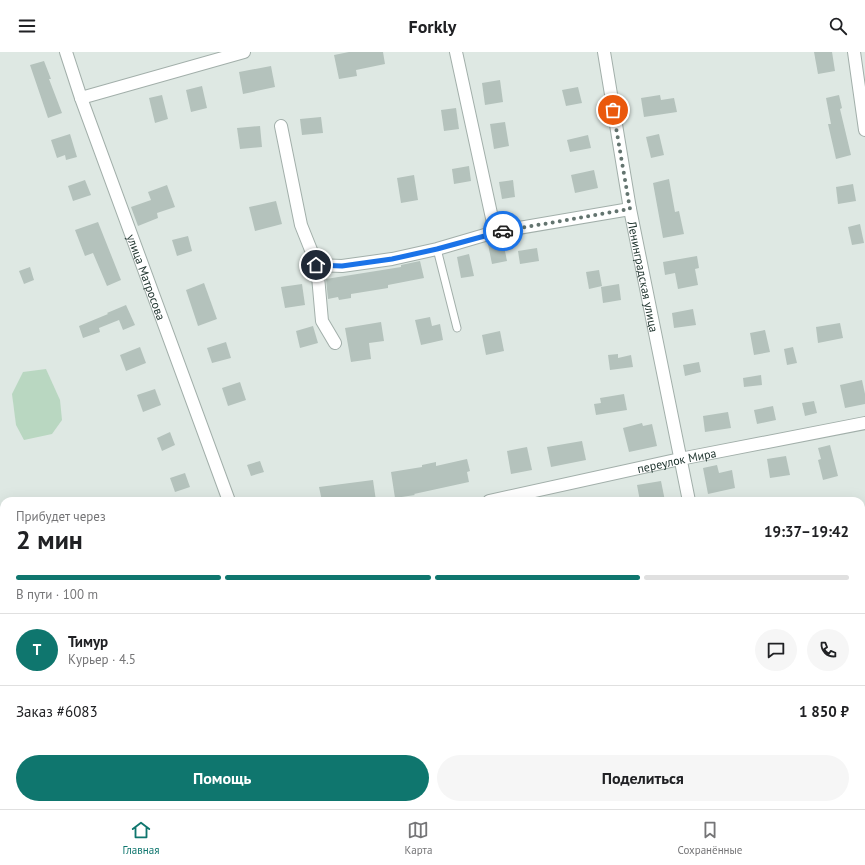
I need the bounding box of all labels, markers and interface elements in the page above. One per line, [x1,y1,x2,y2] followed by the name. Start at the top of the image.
[16,15,38,37] icon: menu
[409,15,456,38] text: Forkly
[827,15,849,37] icon: search
[596,93,630,127] pin
[602,99,624,121] icon: bag
[483,211,523,251] courier
[625,219,662,333] street label: Ленинградская улица
[492,220,514,242] icon: car
[124,232,169,322] street label: улица Матросова
[299,248,333,282] pin
[305,254,327,276] icon: home
[636,445,717,476] street label: переулок Мира
[16,508,106,525] text: Прибудет через
[764,522,849,541] text: 19:37–19:42
[16,523,83,556] text: 2 мин
[16,586,98,603] text: В пути · 100 m
[755,629,797,671] button: chat
[807,629,849,671] button: phone
[68,632,108,651] text: Тимур
[33,640,41,659] text: Т
[68,651,136,668] text: Курьер · 4.5
[16,702,98,721] text: Заказ #6083
[799,702,849,721] text: 1 850 ₽
[16,755,429,801] button: Помощь
[437,755,849,801] button: Поделиться
[123,819,159,857] tab: Главная
[405,819,432,857] tab: Карта
[678,819,742,857] tab: Сохранённые

